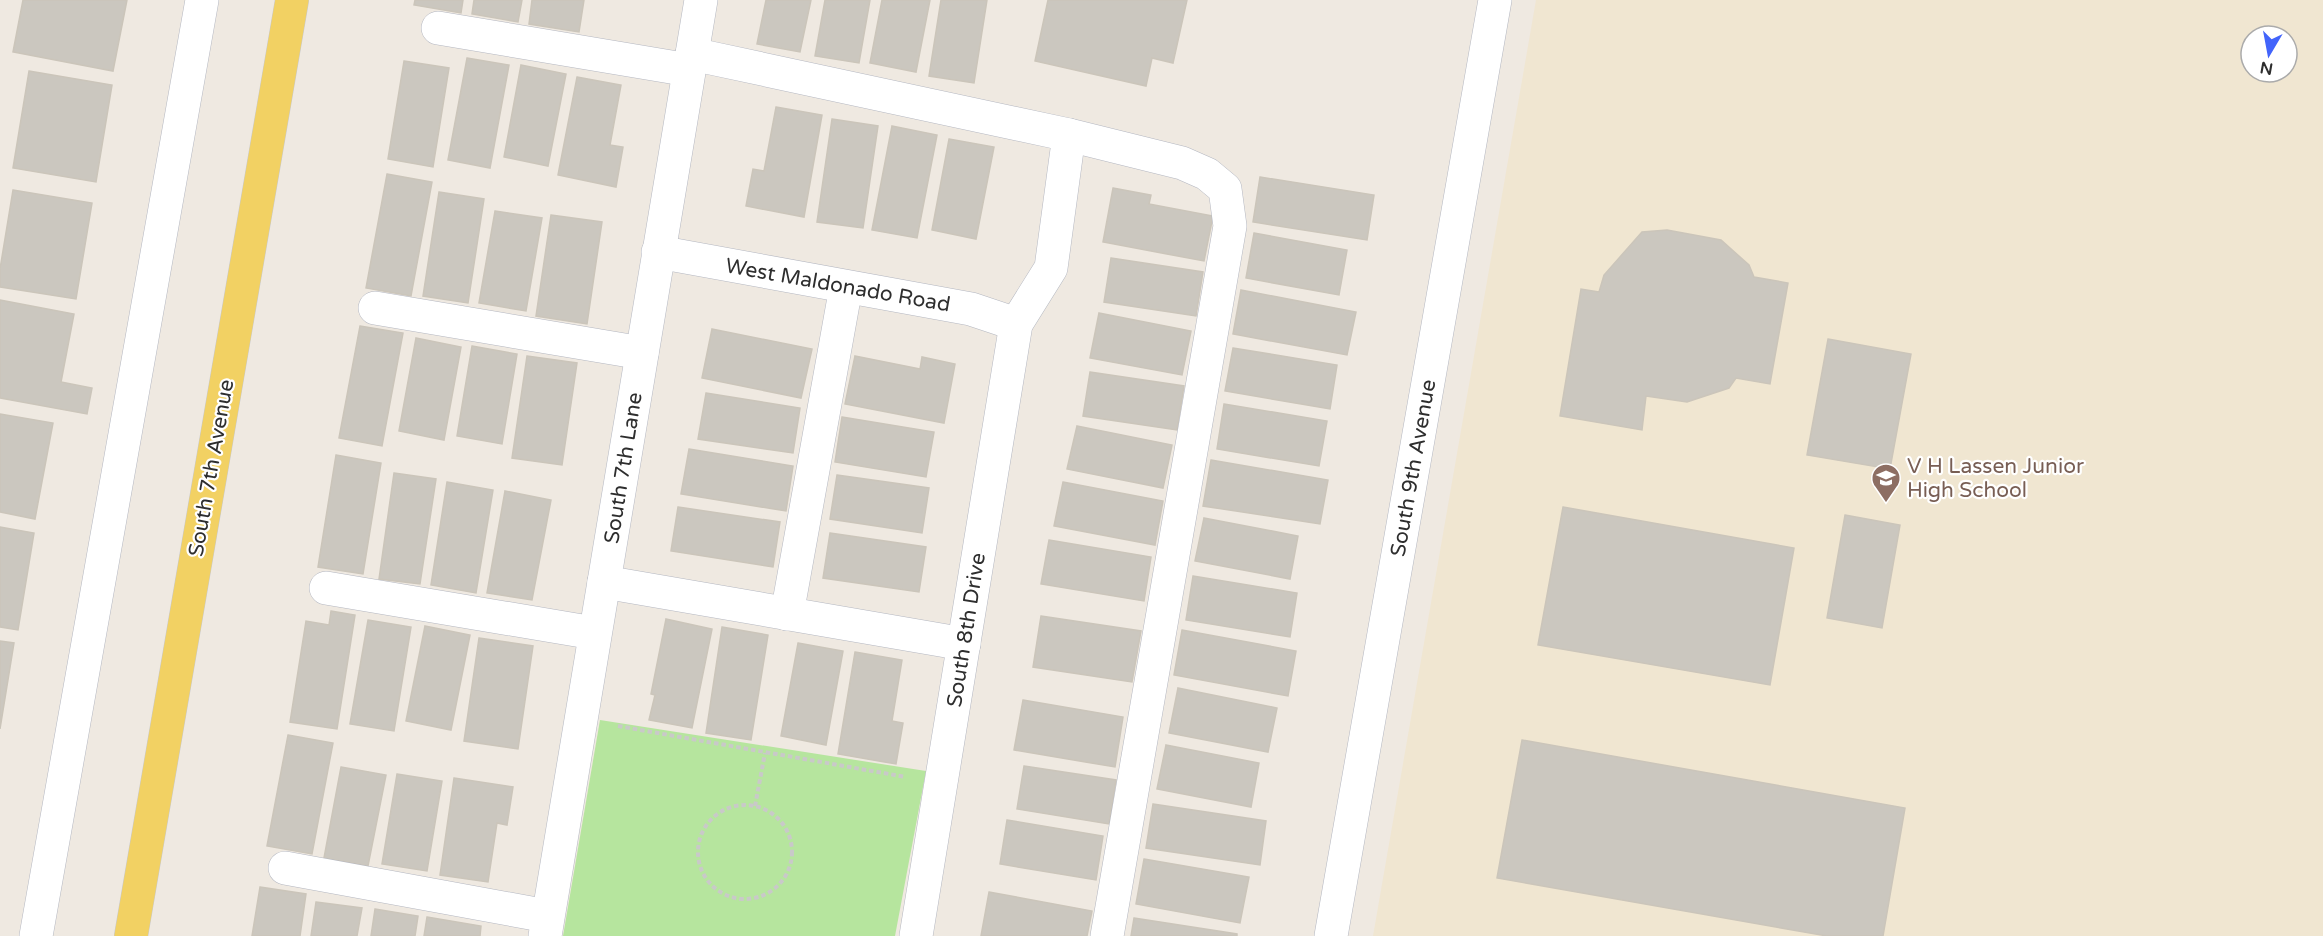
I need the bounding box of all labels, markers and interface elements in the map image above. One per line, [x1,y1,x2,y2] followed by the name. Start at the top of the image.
[2239,24,2299,84] north arrow
[2259,57,2275,79] text: N
[724,253,952,318] street label: West Maldonado Road
[184,377,239,559] street label: South 7th Avenue
[1386,377,1441,559] street label: South 9th Avenue
[599,391,648,545] street label: South 7th Lane
[1907,454,2084,503] place label: V H Lassen Junior High School
[1870,462,1902,504] school or university icon: V H Lassen Junior High School
[942,551,991,709] street label: South 8th Drive

